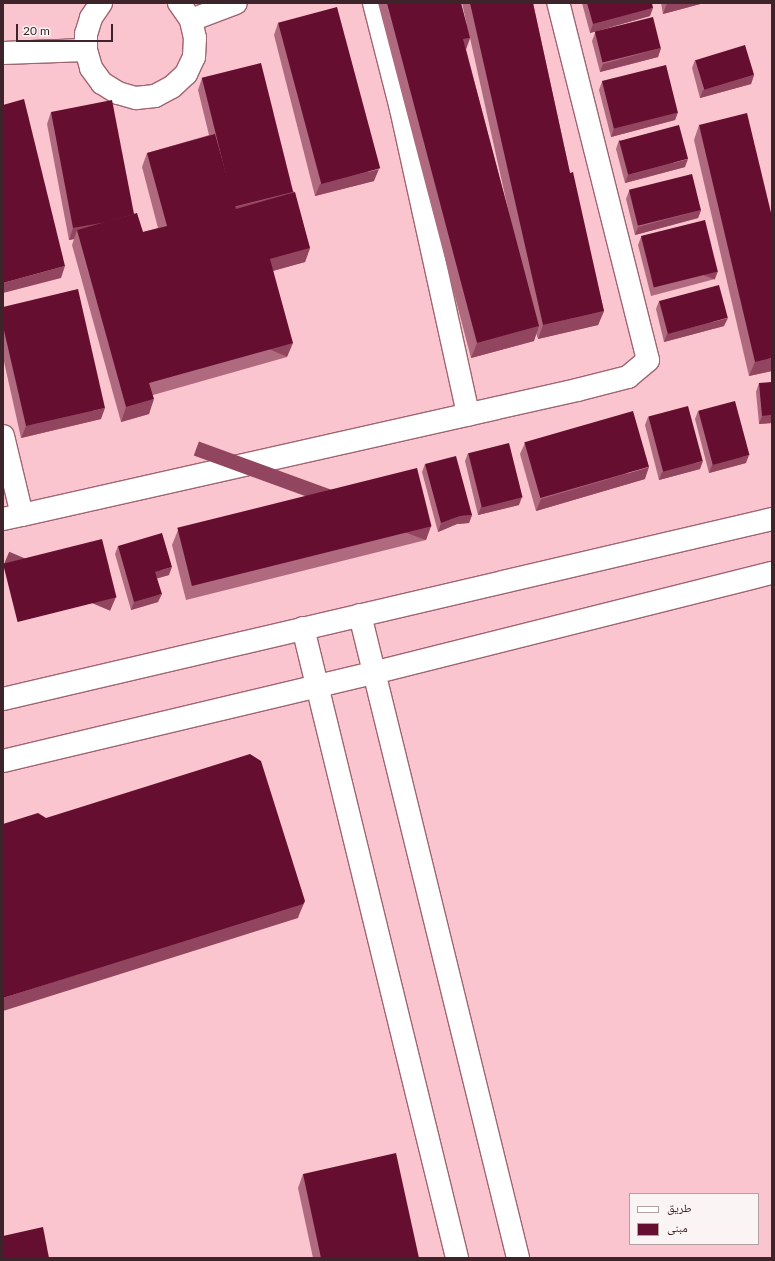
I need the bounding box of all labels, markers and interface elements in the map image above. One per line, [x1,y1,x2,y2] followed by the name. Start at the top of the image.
[18,16,115,42] scale bar
[23,23,50,38] text: 20 m
[629,1193,759,1245] legend
[667,1200,692,1215] text: طريق
[667,1220,688,1235] text: مبنى

